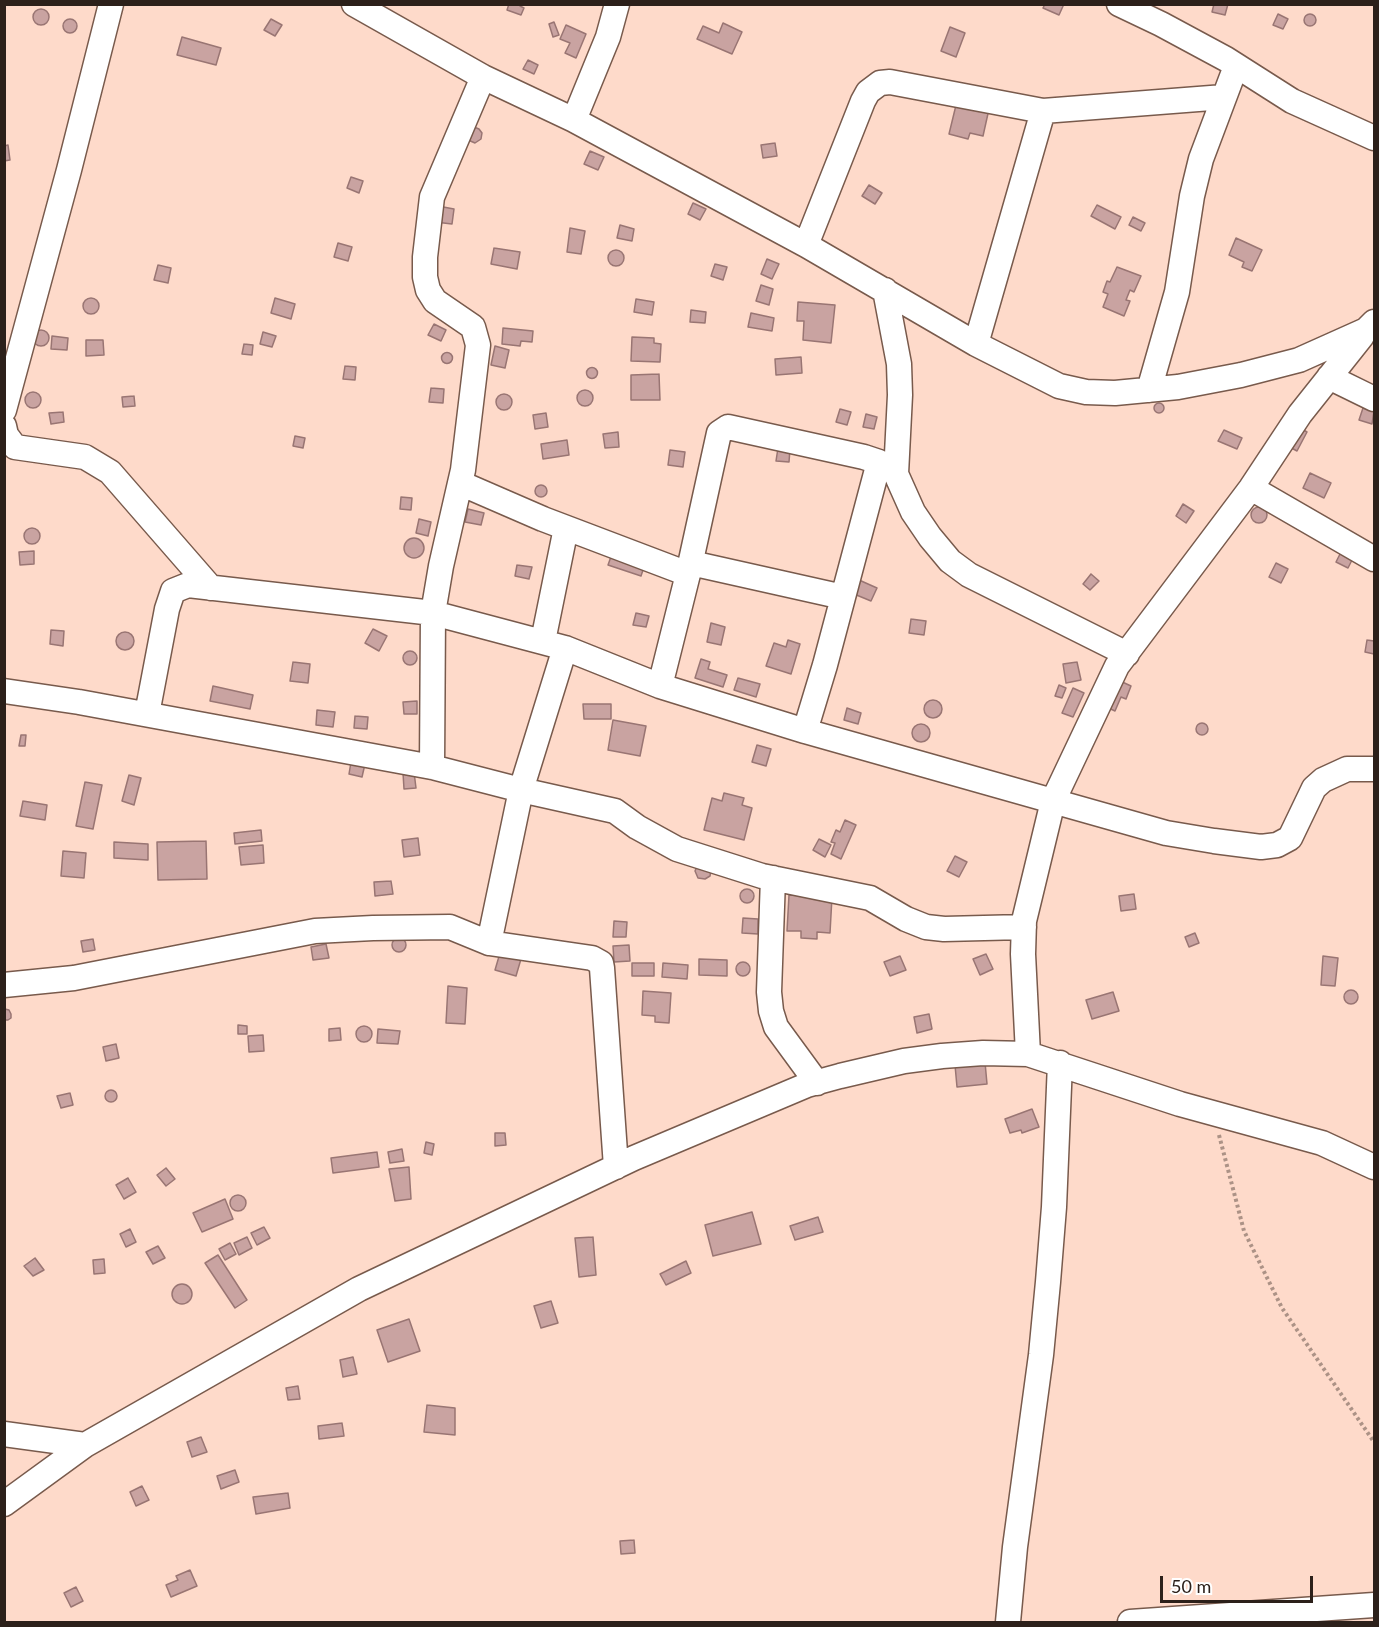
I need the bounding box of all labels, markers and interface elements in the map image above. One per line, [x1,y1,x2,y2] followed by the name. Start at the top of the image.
[1163,1564,1316,1602] scale bar
[1171,1575,1211,1597] text: 50 m

